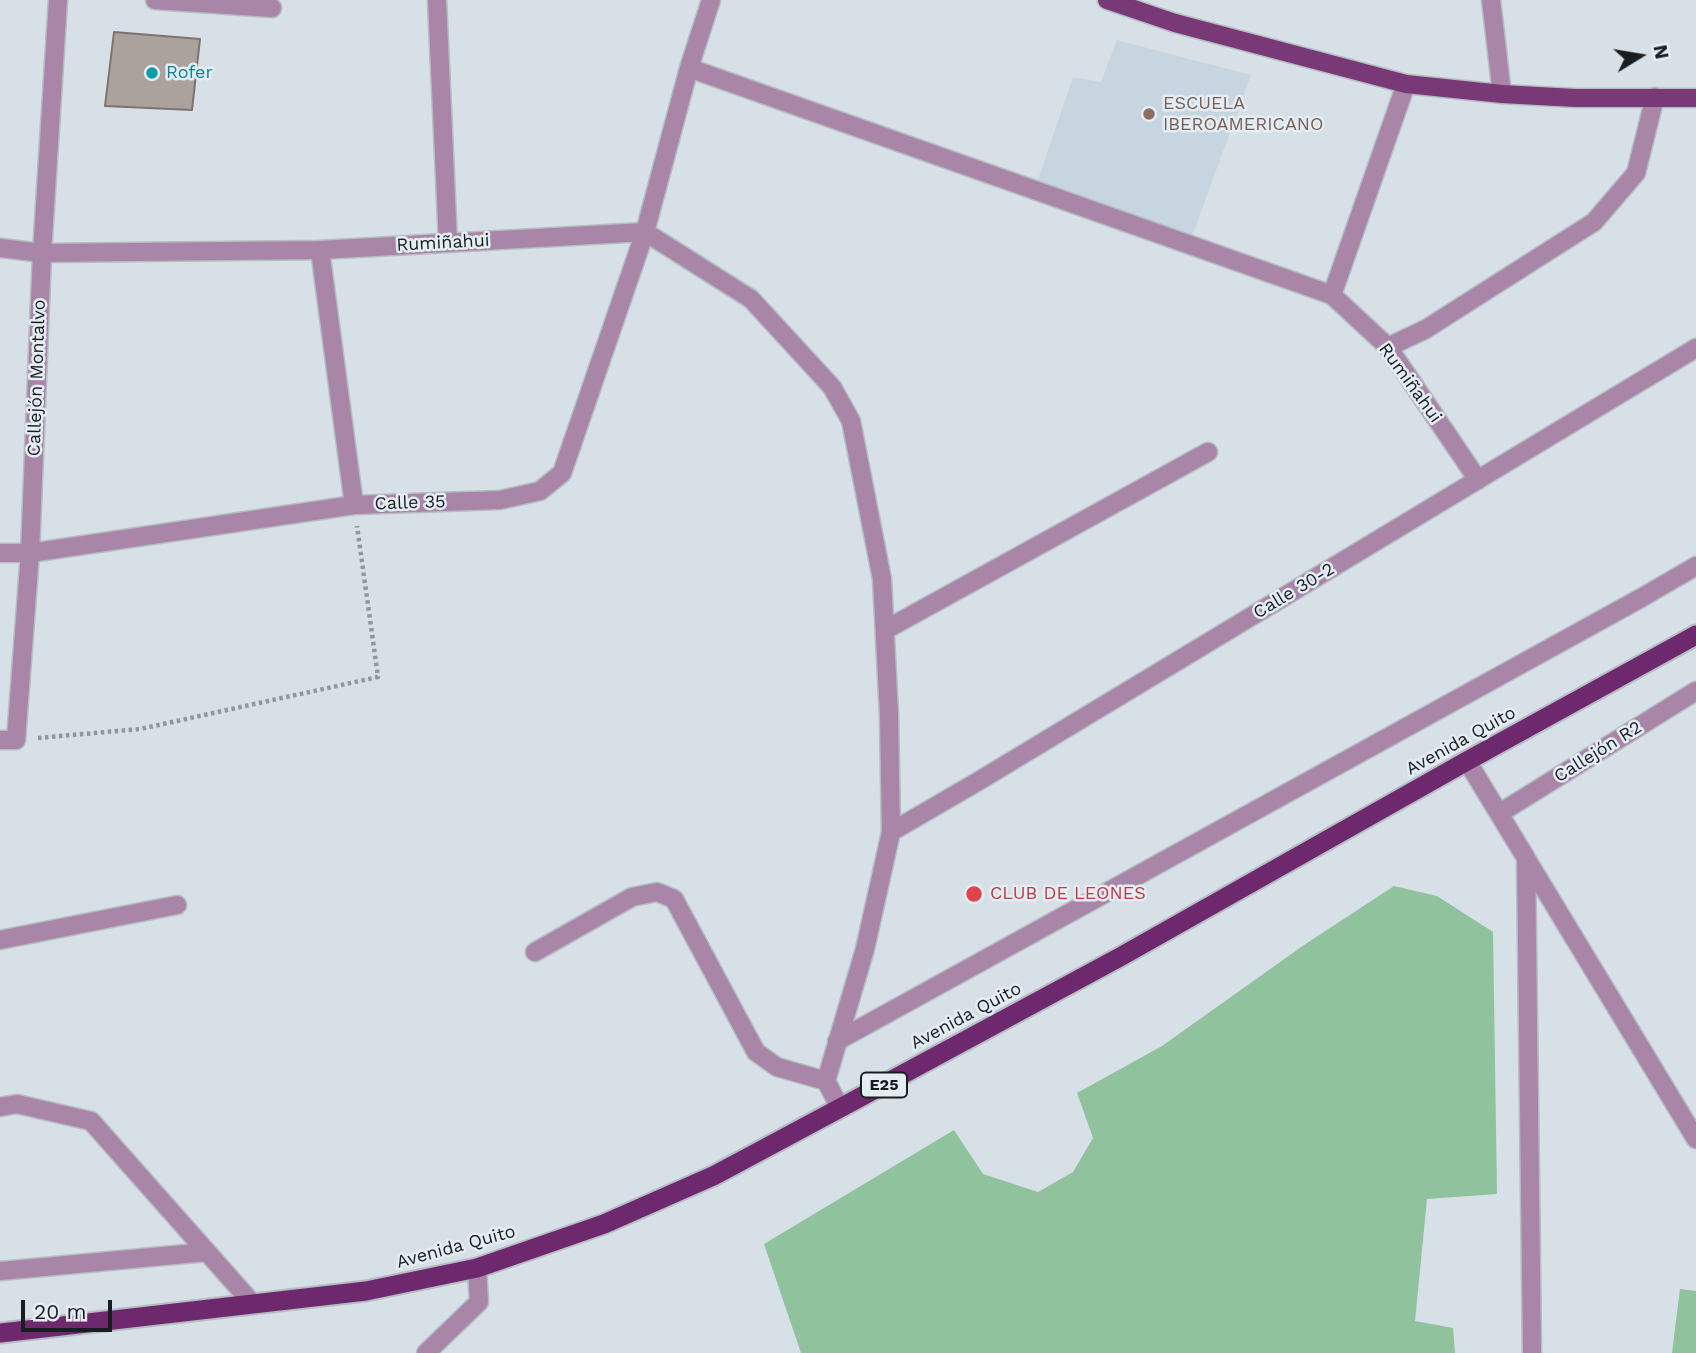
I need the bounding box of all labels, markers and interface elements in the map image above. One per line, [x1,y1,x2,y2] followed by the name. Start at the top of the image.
[1605,21,1675,91] north arrow
[1648,43,1674,61] text: N
[166,62,213,84] place label: Rofer
[144,65,160,81] marker: Rofer
[1163,93,1323,136] place label: ESCUELA IBEROAMERICANO
[1141,106,1157,122] marker: ESCUELA IBEROAMERICANO
[396,230,490,256] street label: Rumiñahui
[23,299,51,457] street label: Callejón Montalvo
[1374,339,1446,427] street label: Rumiñahui
[374,491,446,515] street label: Calle 35
[1250,558,1338,624] street label: Calle 30-2
[1402,702,1520,780] street label: Avenida Quito
[1550,717,1646,787] street label: Callejón R2
[990,883,1146,905] place label: CLUB DE LEONES
[964,884,984,904] marker: CLUB DE LEONES
[907,978,1025,1054] street label: Avenida Quito
[861,1072,907,1098] road number: E25
[394,1221,518,1273] street label: Avenida Quito
[24,1286,116,1330] scale bar
[34,1299,86,1324] text: 20 m

